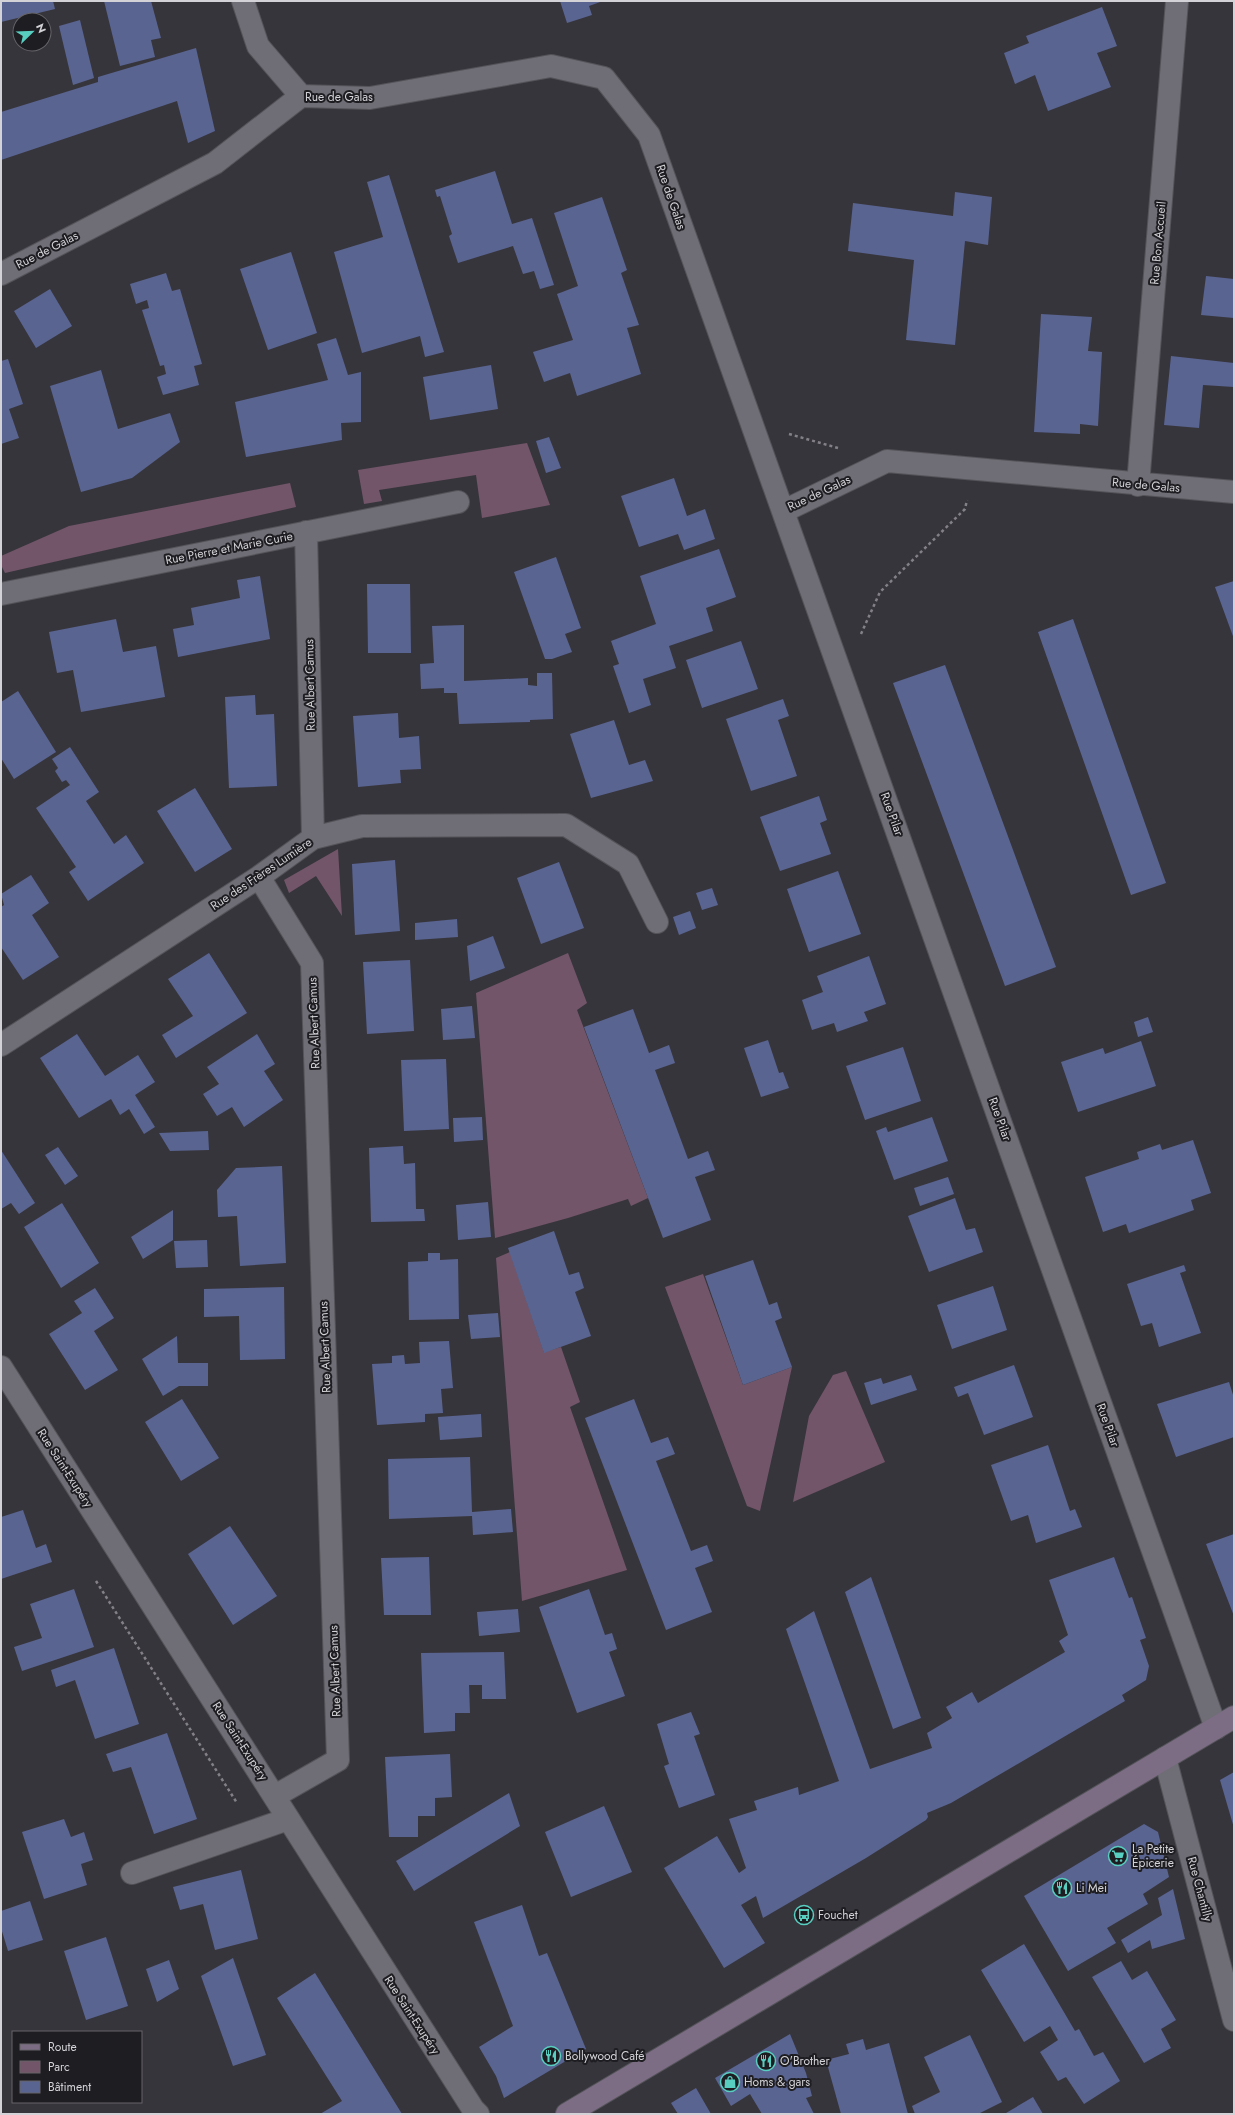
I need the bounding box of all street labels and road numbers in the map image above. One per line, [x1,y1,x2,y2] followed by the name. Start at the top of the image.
[305,88,373,106] street label: Rue de Galas
[651,162,691,232] street label: Rue de Galas
[1145,201,1171,285] street label: Rue Bon Accueil
[13,227,81,273] street label: Rue de Galas
[784,470,854,515] street label: Rue de Galas
[1111,473,1181,497] street label: Rue de Galas
[164,527,294,569] street label: Rue Pierre et Marie Curie
[300,639,320,731] street label: Rue Albert Camus
[876,790,908,839] street label: Rue Pilar
[207,833,315,915] street label: Rue des Frères Lumière
[303,977,325,1069] street label: Rue Albert Camus
[984,1095,1016,1144] street label: Rue Pilar
[314,1301,336,1393] street label: Rue Albert Camus
[1092,1401,1124,1450] street label: Rue Pilar
[33,1425,98,1511] street label: Rue Saint-Exupéry
[324,1625,346,1717] street label: Rue Albert Camus
[208,1698,273,1784] street label: Rue Saint-Exupéry
[1183,1855,1217,1924] street label: Rue Chantilly
[380,1972,445,2058] street label: Rue Saint-Exupéry

